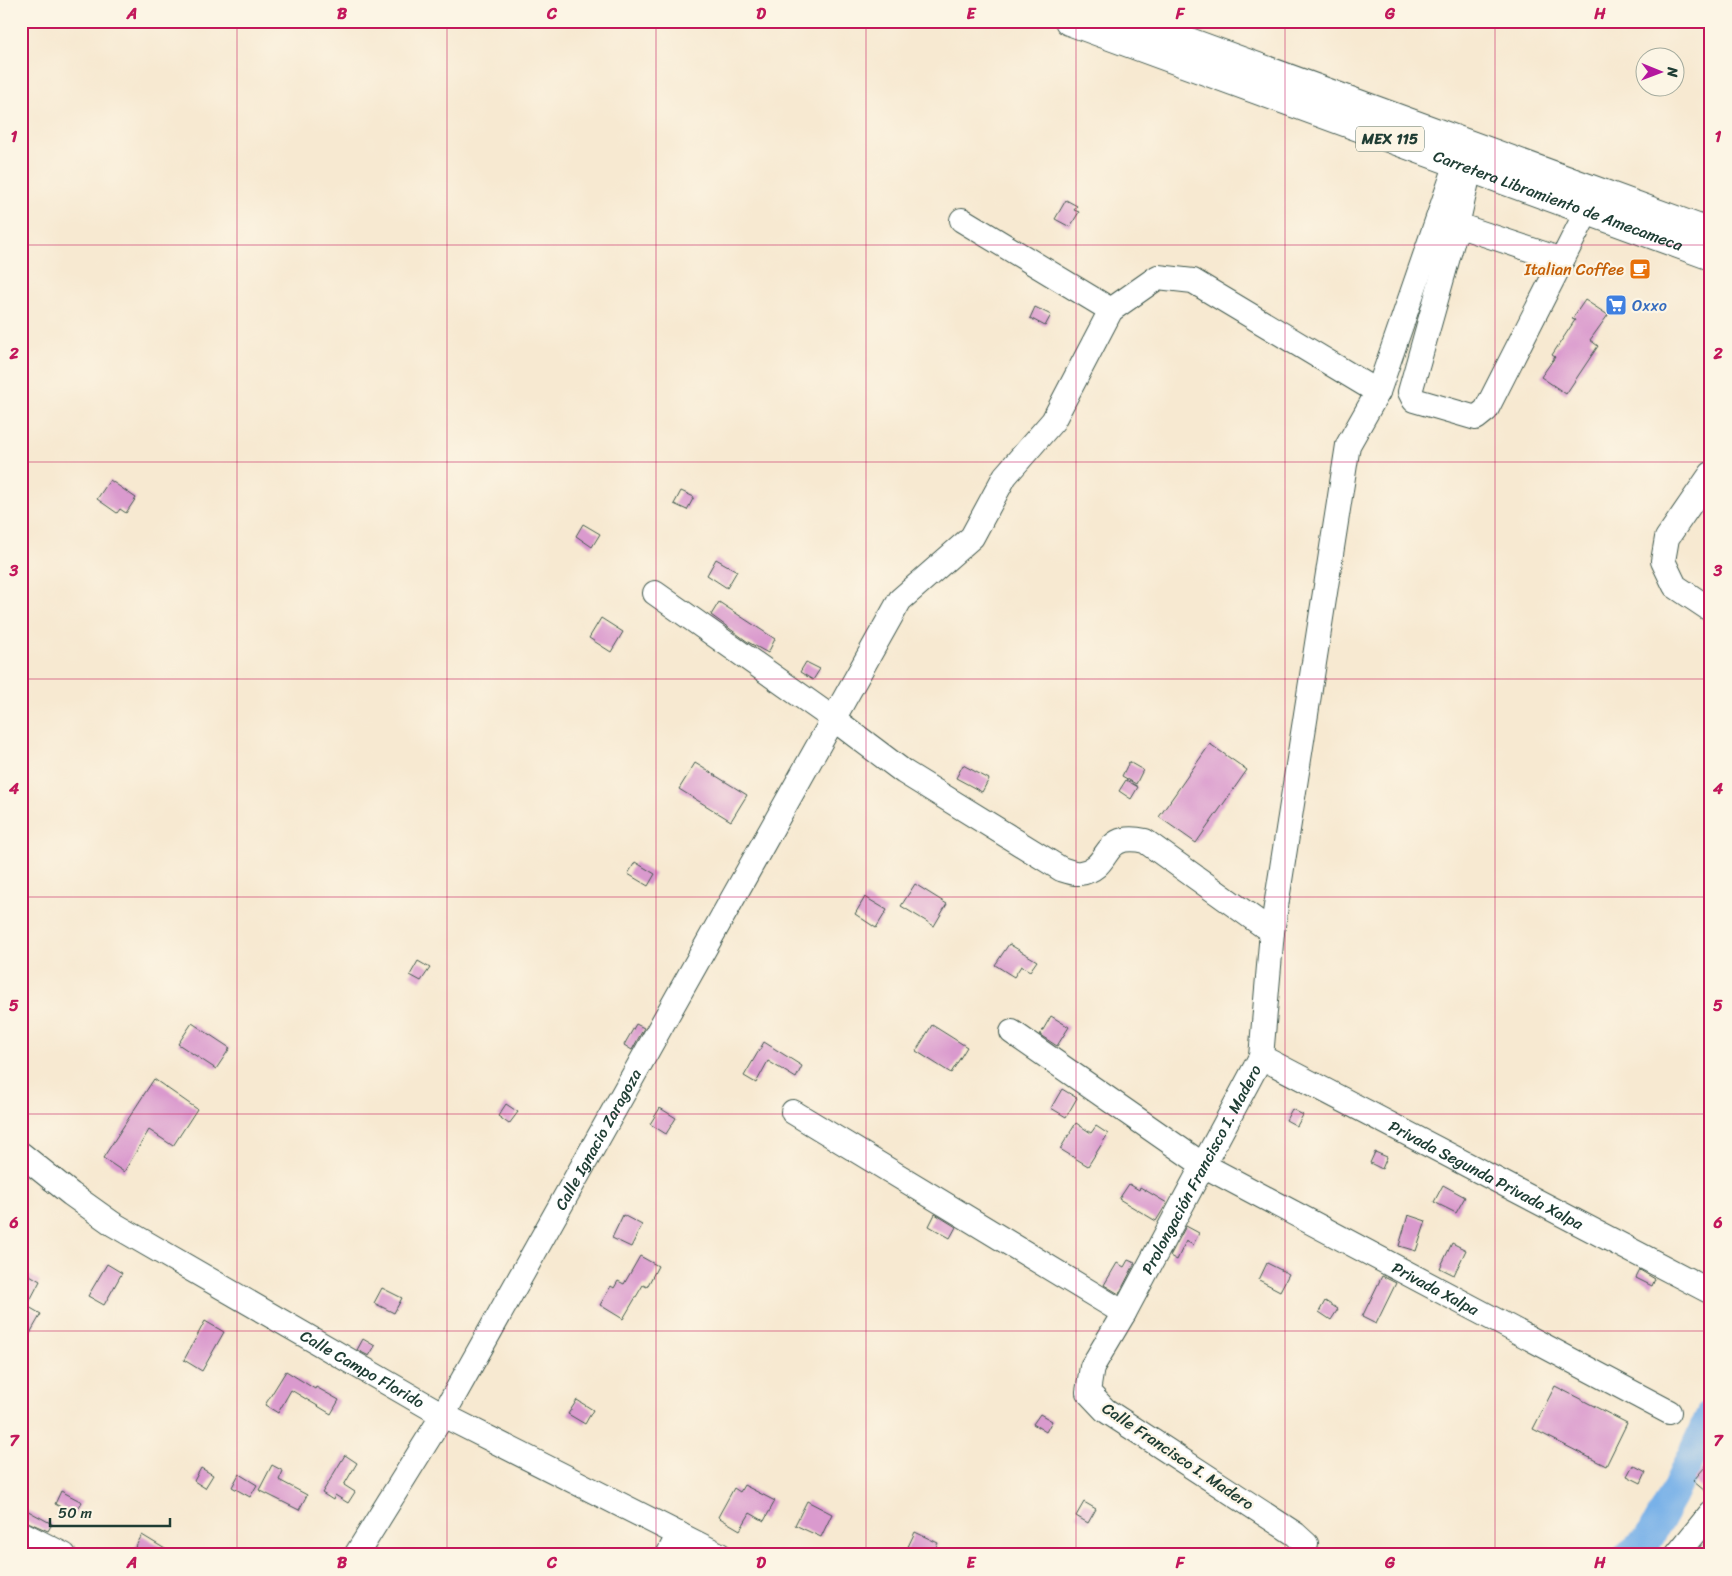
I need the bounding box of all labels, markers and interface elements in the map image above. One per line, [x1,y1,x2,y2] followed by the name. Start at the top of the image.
[126,0,137,28] text: A
[337,0,348,28] text: B
[546,0,558,28] text: C
[756,0,766,28] text: D
[967,0,977,28] text: E
[1175,0,1186,28] text: F
[1384,0,1396,28] text: G
[1593,0,1606,28] text: H
[1634,48,1684,98] north arrow
[1660,66,1685,78] text: N
[11,122,18,151] text: 1
[1715,122,1722,151] text: 1
[1356,126,1424,152] road number: MEX 115
[1429,141,1688,259] street label: Carretera Libramiento de Amecameca
[1524,255,1624,284] place label: Italian Coffee
[1628,257,1652,281] cafe icon: Italian Coffee
[1632,291,1667,320] place label: Oxxo
[1604,293,1628,317] supermarket icon: Oxxo
[8,339,19,368] text: 2
[1712,339,1723,368] text: 2
[9,556,19,585] text: 3
[1713,556,1723,585] text: 3
[8,774,19,803] text: 4
[1712,774,1723,803] text: 4
[9,991,19,1020] text: 5
[1713,991,1723,1020] text: 5
[1133,1059,1269,1280] street label: Prolongación Francisco I. Madero
[546,1063,649,1216] street label: Calle Ignacio Zaragoza
[1384,1112,1590,1238] street label: Privada Segunda Privada Xalpa
[8,1208,19,1237] text: 6
[1712,1208,1723,1237] text: 6
[1387,1253,1485,1324] street label: Privada Xalpa
[295,1321,430,1416] street label: Calle Campo Florido
[1096,1394,1260,1518] street label: Calle Francisco I. Madero
[9,1426,20,1455] text: 7
[1713,1426,1724,1455] text: 7
[50,1496,170,1528] scale bar
[58,1500,93,1526] text: 50 m
[126,1548,137,1576] text: A
[337,1548,348,1576] text: B
[546,1548,558,1576] text: C
[756,1548,766,1576] text: D
[967,1548,977,1576] text: E
[1175,1548,1186,1576] text: F
[1384,1548,1396,1576] text: G
[1593,1548,1606,1576] text: H

